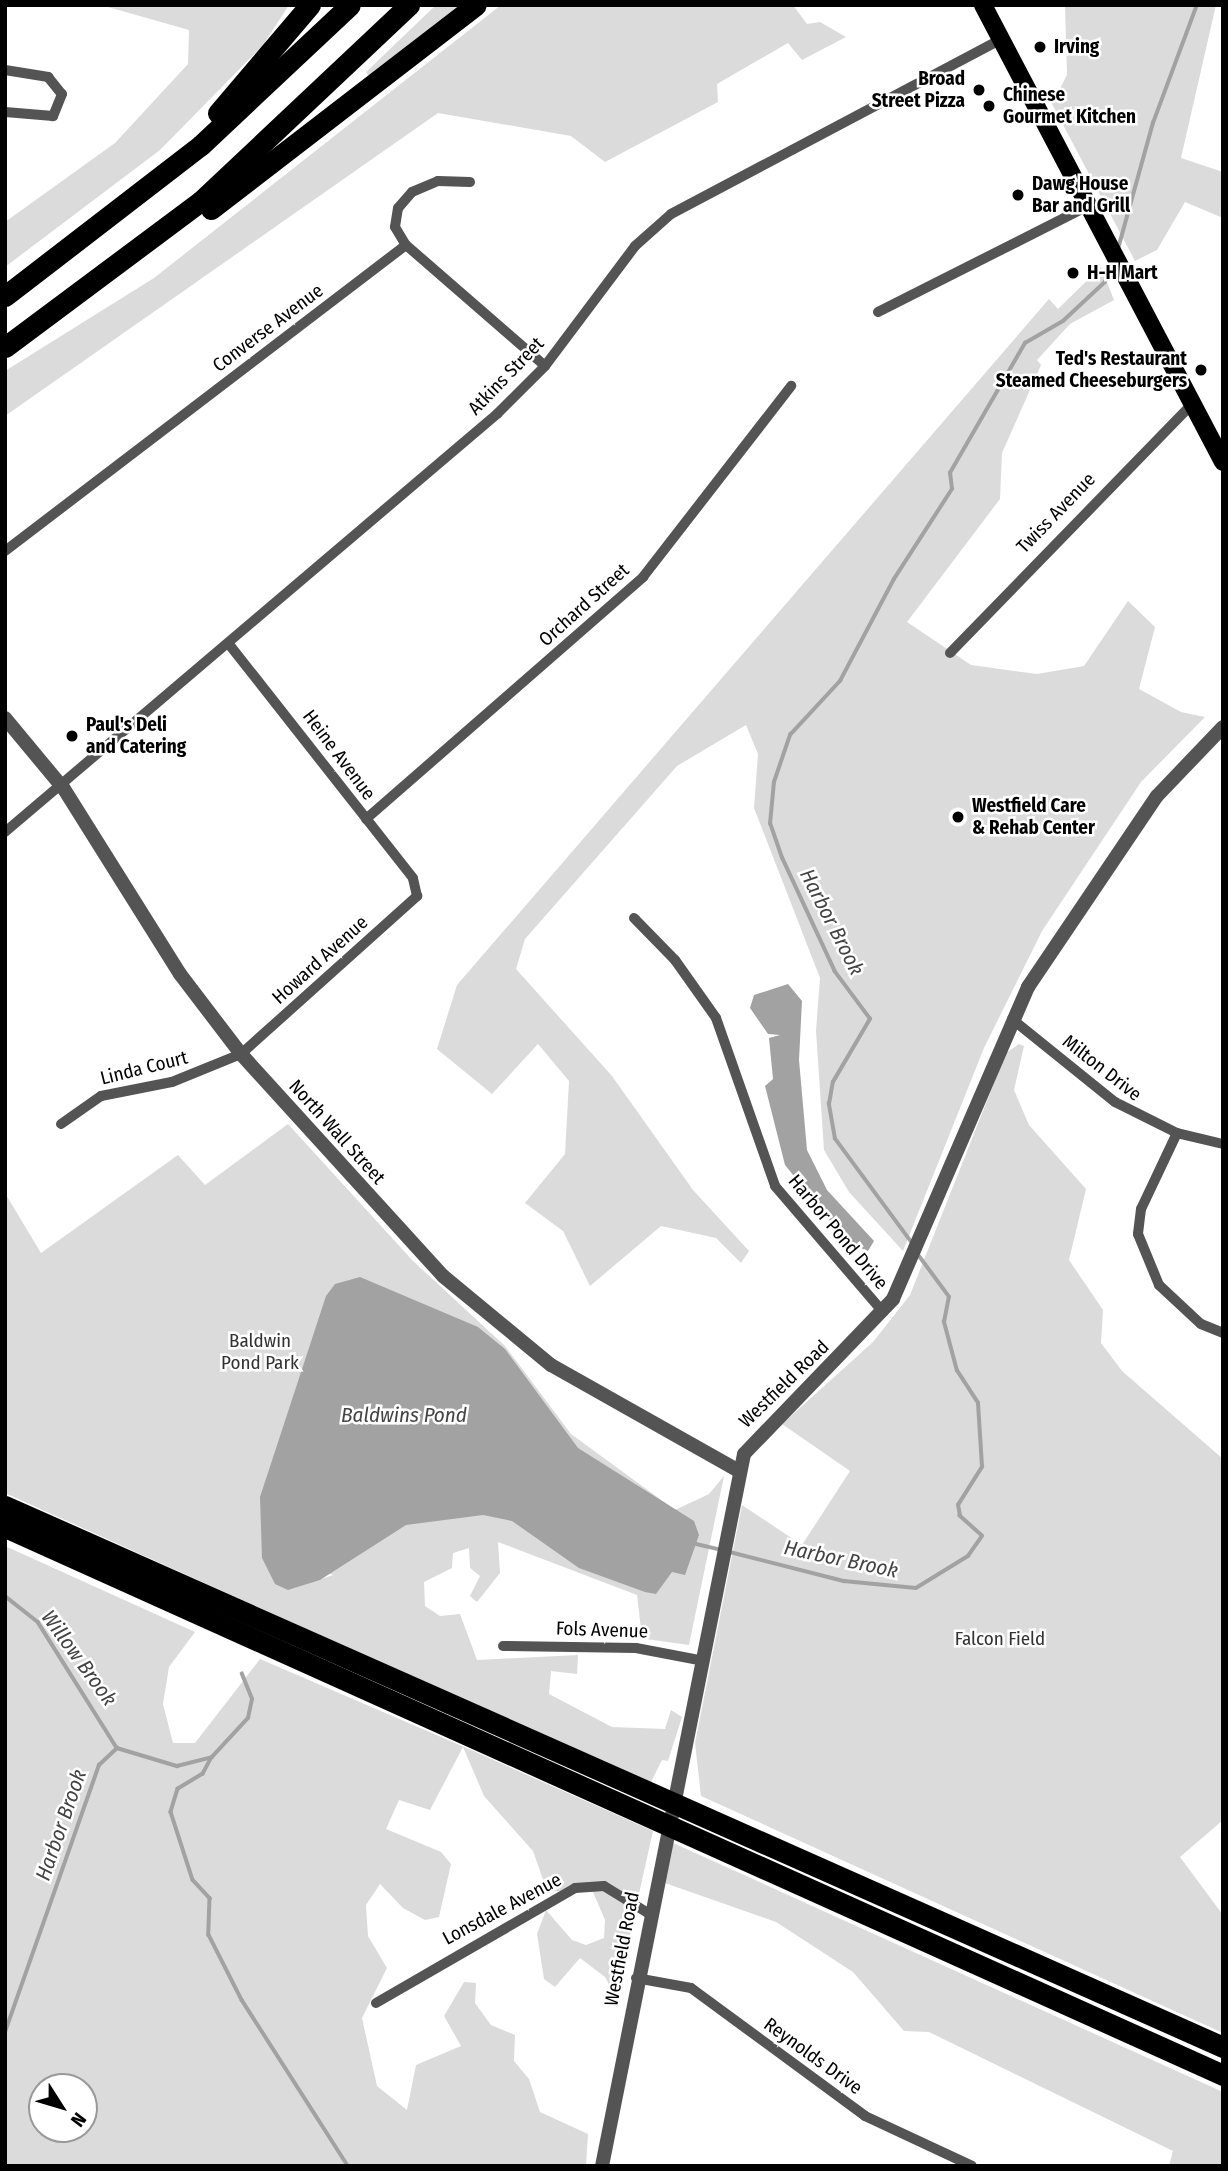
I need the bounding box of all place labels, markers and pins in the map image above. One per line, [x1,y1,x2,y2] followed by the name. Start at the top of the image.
[1054,36,1099,58] place label: Irving
[1032,39,1048,55] marker: Irving
[872,68,965,112] place label: Broad Street Pizza
[971,82,987,98] marker: Broad Street Pizza
[1003,84,1136,128] place label: Chinese Gourmet Kitchen
[981,98,997,114] marker: Chinese Gourmet Kitchen
[1032,173,1130,217] place label: Dawg House Bar and Grill
[1010,187,1026,203] marker: Dawg House Bar and Grill
[1087,262,1158,284] place label: H-H Mart
[1065,265,1081,281] marker: H-H Mart
[996,348,1187,392] place label: Ted's Restaurant Steamed Cheeseburgers
[1193,362,1209,378] marker: Ted's Restaurant Steamed Cheeseburgers
[86,714,186,758] place label: Paul's Deli and Catering
[64,728,80,744] marker: Paul's Deli and Catering
[972,795,1095,839] place label: Westfield Care & Rehab Center
[950,809,966,825] marker: Westfield Care & Rehab Center

